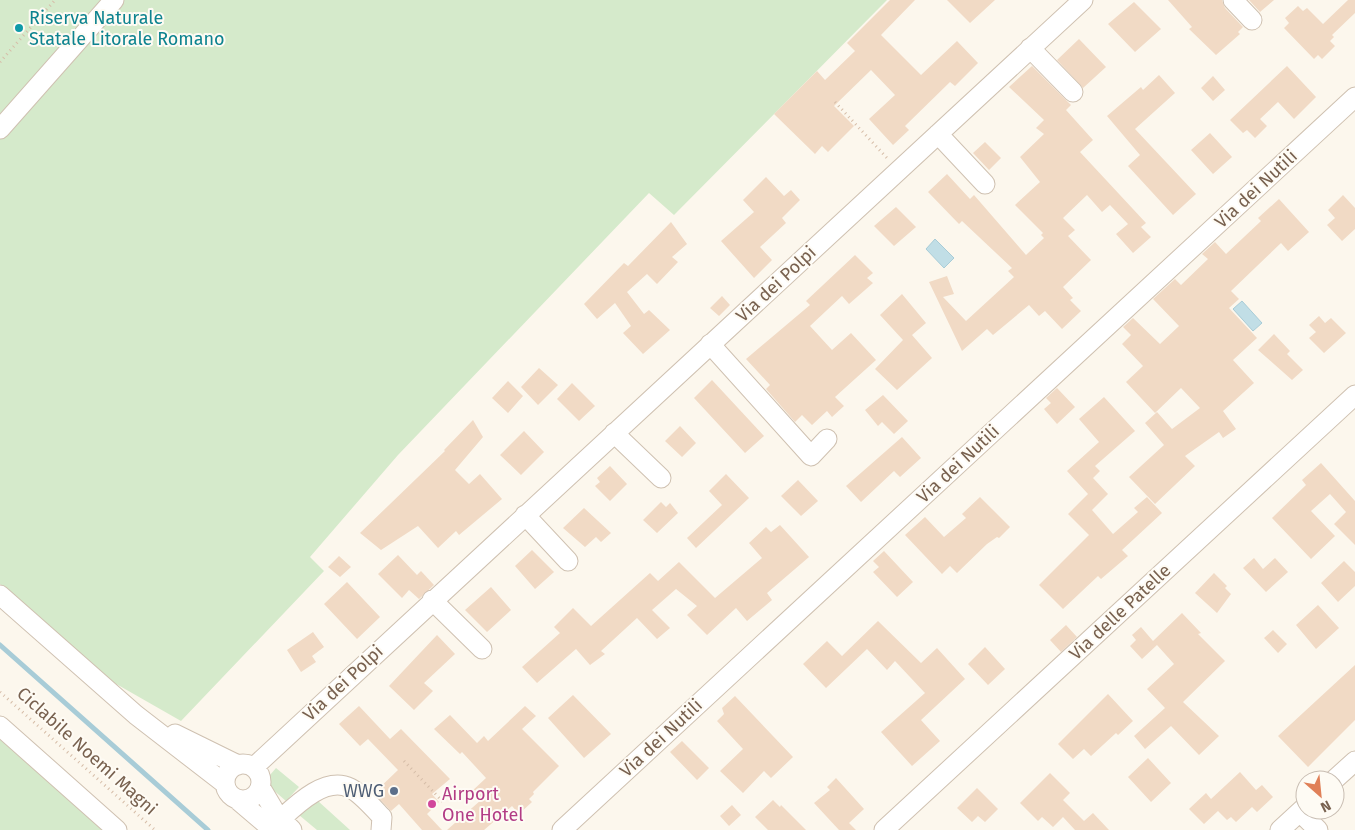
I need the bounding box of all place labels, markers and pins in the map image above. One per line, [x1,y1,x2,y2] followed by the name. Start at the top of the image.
[29,7,225,50] place label: Riserva Naturale Statale Litorale Romano
[13,22,25,34] marker: Riserva Naturale Statale Litorale Romano
[343,780,384,802] place label: WWG
[442,783,524,826] place label: Airport One Hotel
[388,785,400,797] marker: WWG
[426,798,438,810] marker: Airport One Hotel

